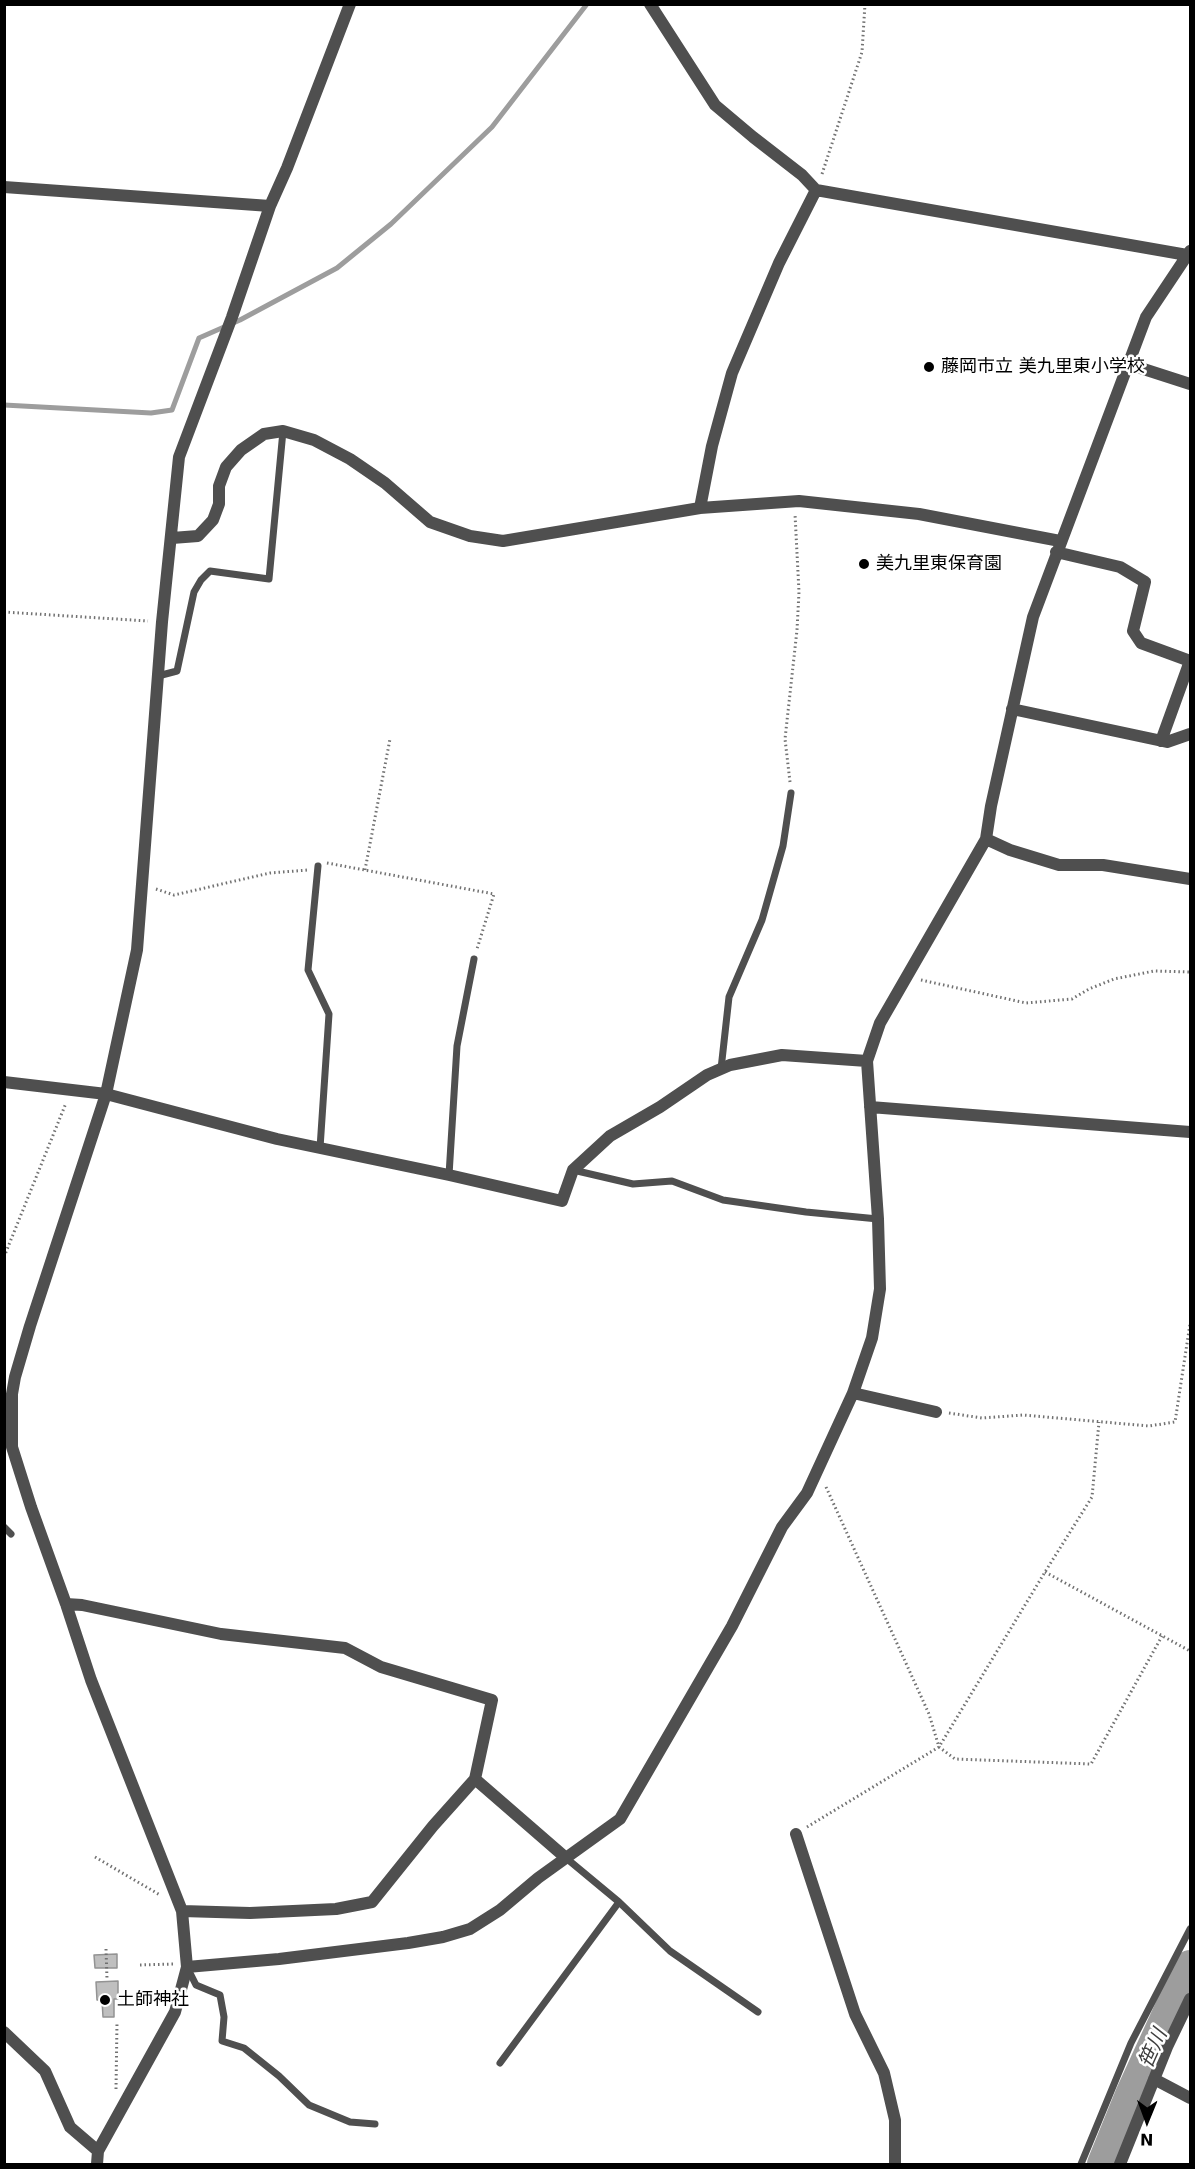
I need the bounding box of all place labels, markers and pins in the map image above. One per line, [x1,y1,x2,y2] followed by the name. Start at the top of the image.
[941,356,1145,378] place label: 藤岡市立 美九里東小学校
[922,360,936,374] marker: 藤岡市立 美九里東小学校
[876,553,1002,575] place label: 美九里東保育園
[857,557,871,571] marker: 美九里東保育園
[117,1989,189,2011] place label: 土師神社
[98,1993,112,2007] marker: 土師神社

